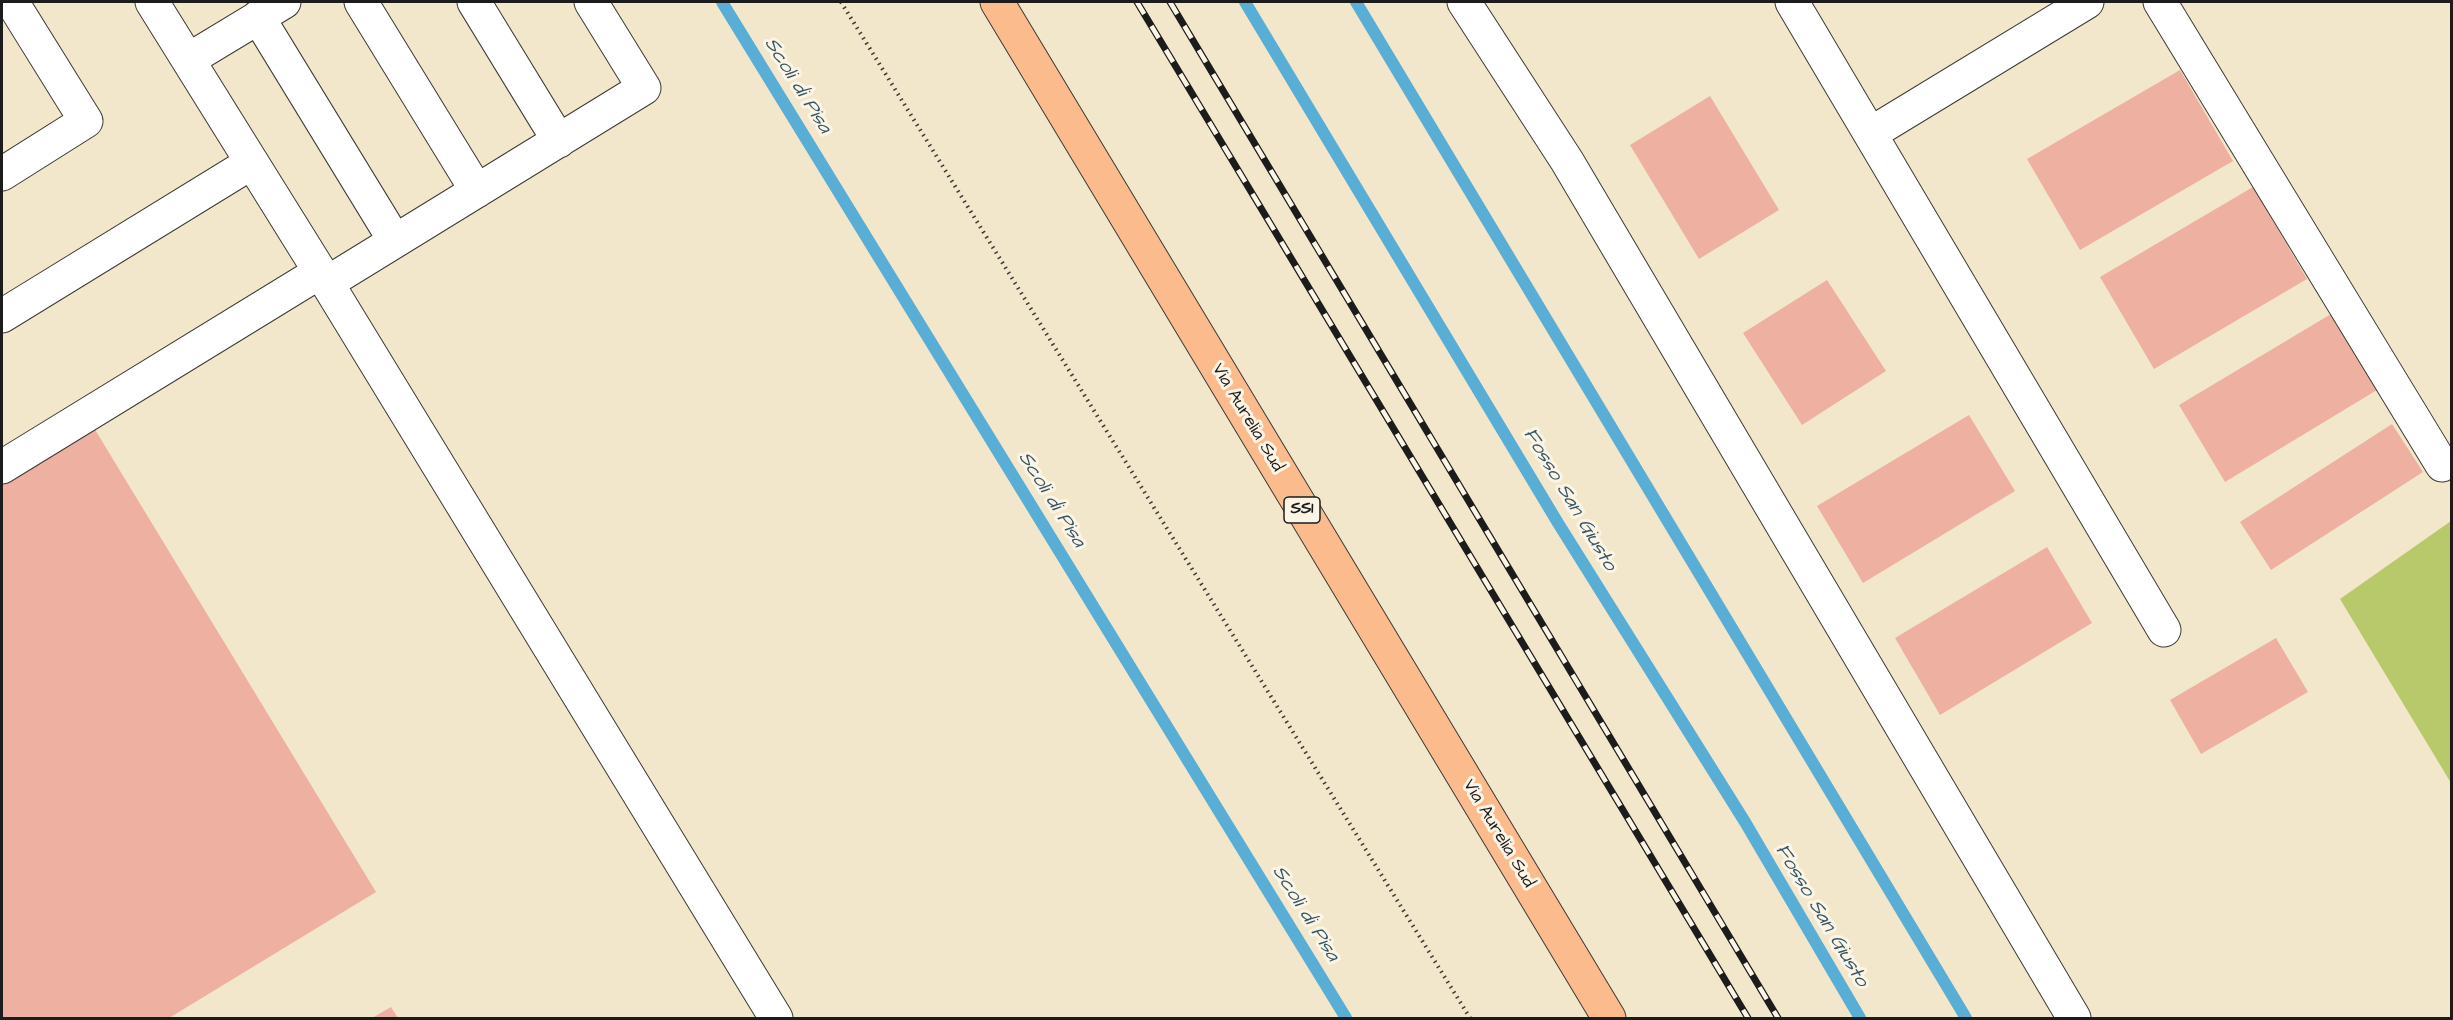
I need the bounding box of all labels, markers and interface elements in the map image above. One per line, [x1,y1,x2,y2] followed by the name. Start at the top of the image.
[758,34,836,138] water label: Scoli di Pisa
[1206,360,1288,476] street label: Via Aurelia Sud
[1517,424,1621,576] water label: Fosso San Giusto
[1012,448,1090,552] water label: Scoli di Pisa
[1284,497,1320,523] road number: SS1
[1457,776,1539,892] street label: Via Aurelia Sud
[1769,840,1873,992] water label: Fosso San Giusto
[1266,862,1344,966] water label: Scoli di Pisa

